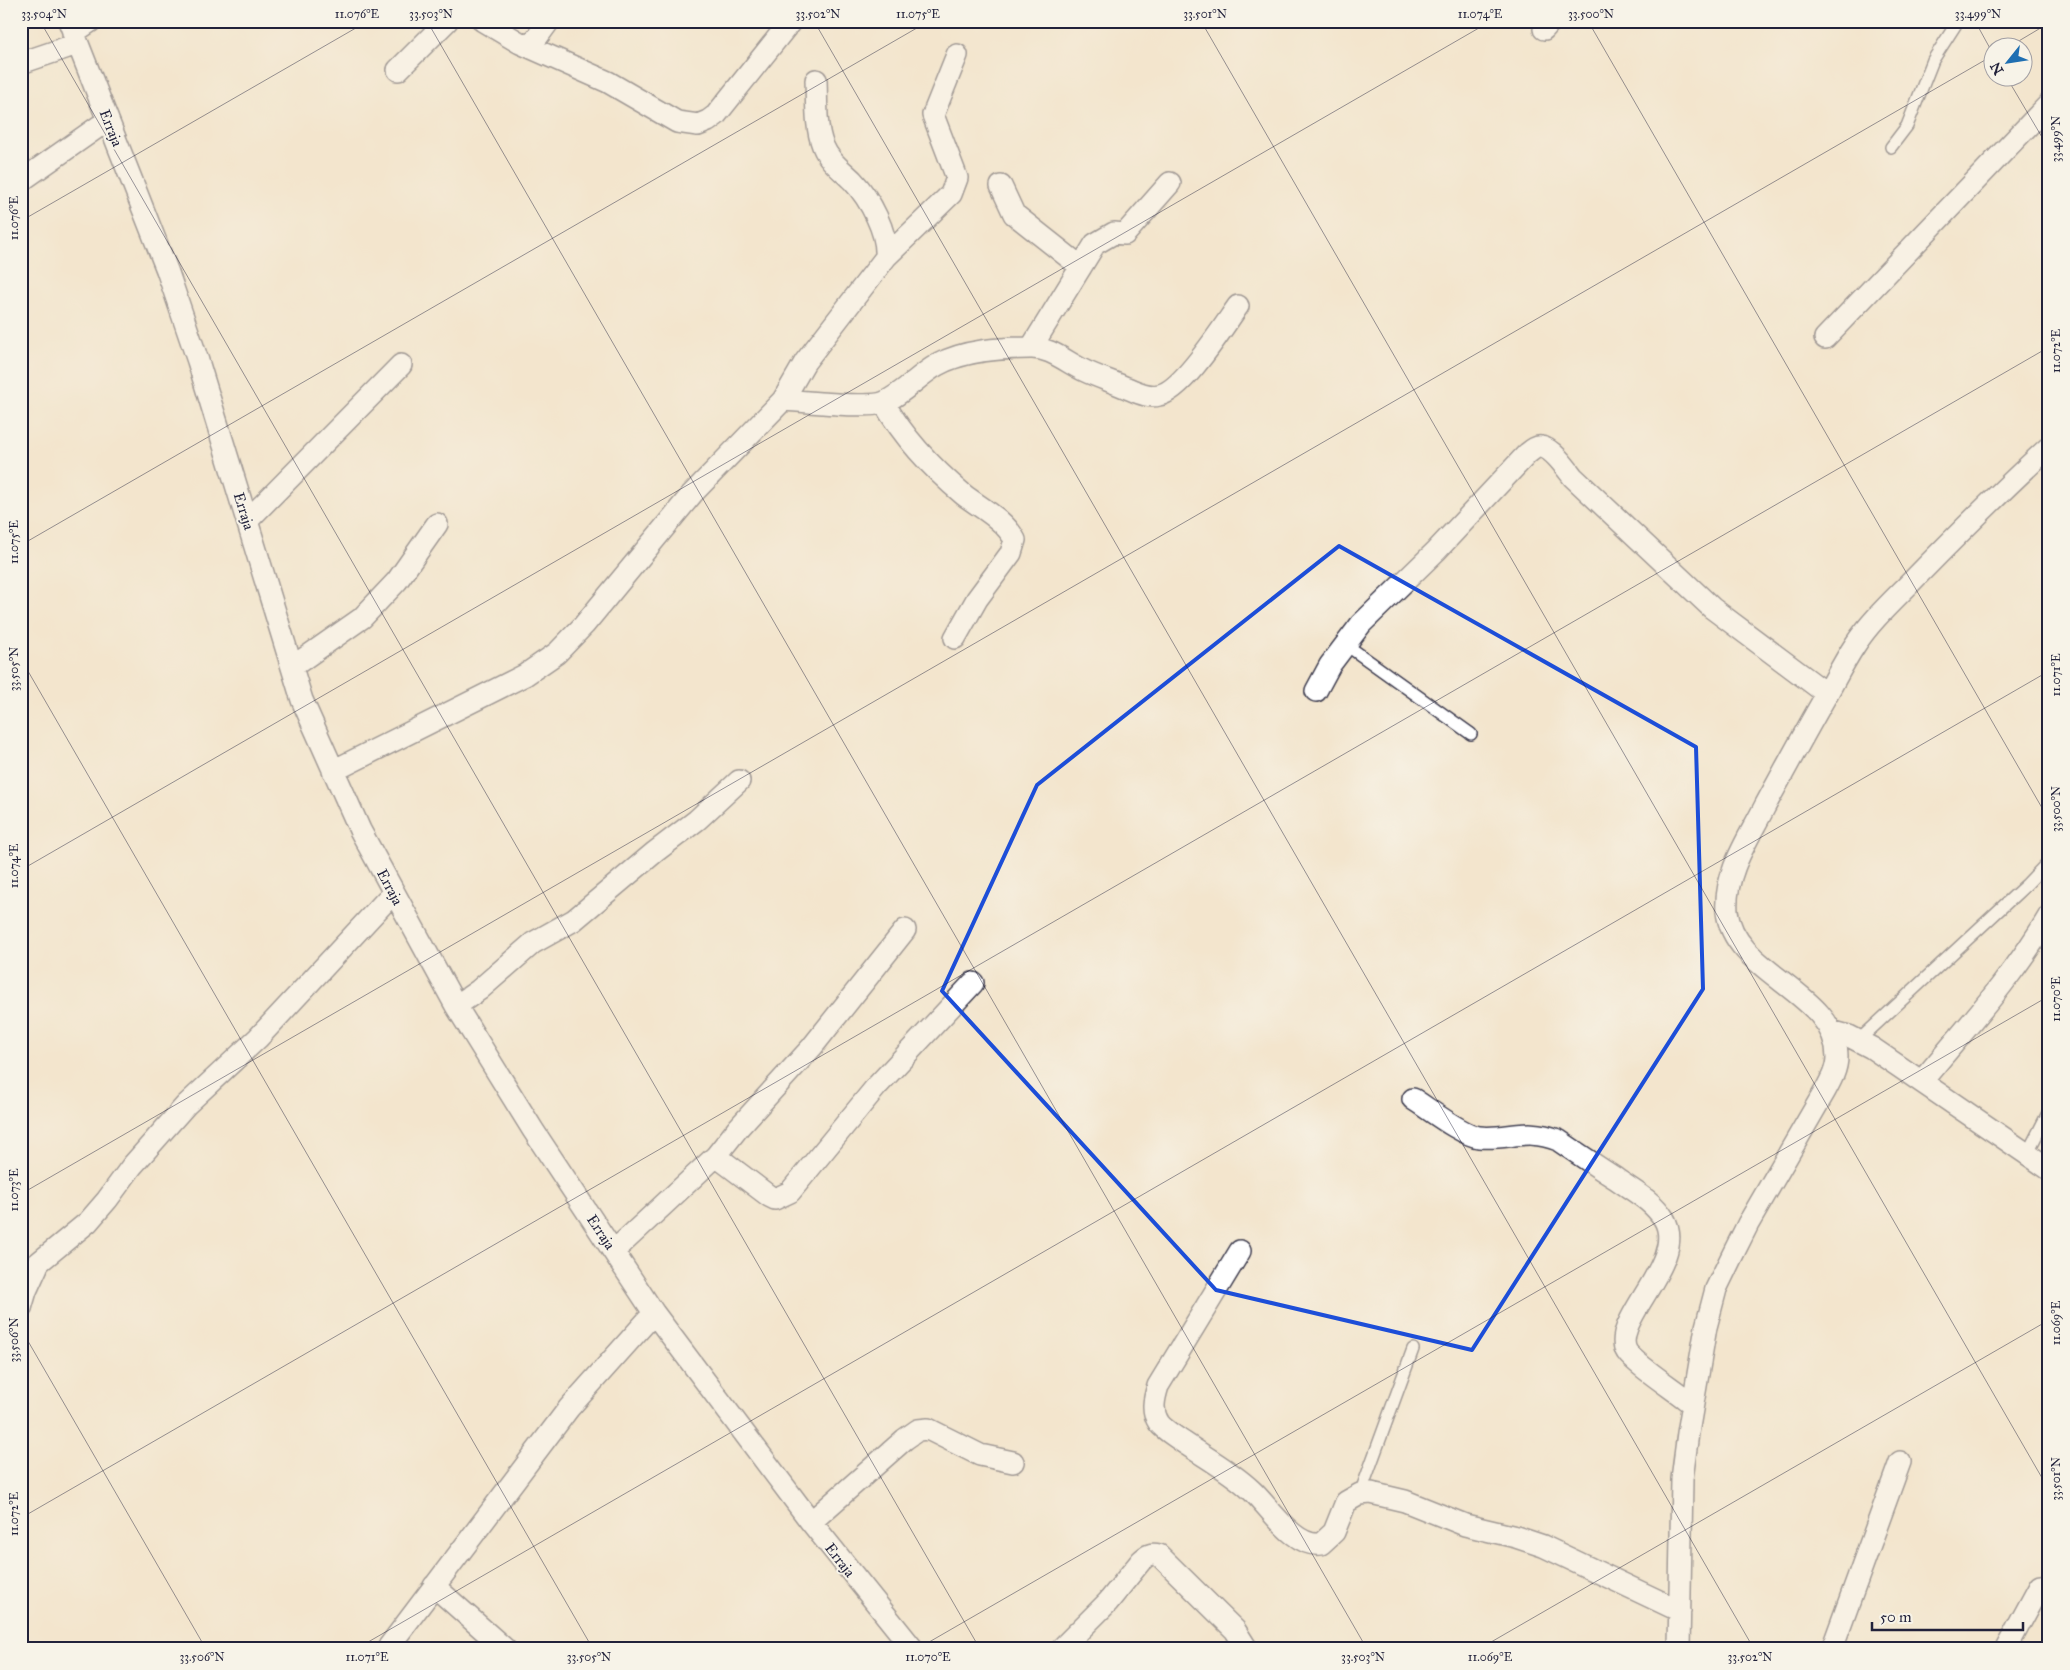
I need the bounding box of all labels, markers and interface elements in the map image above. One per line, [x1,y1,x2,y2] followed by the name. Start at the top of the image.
[21,7,67,21] text: 33.504°N
[335,7,380,21] text: 11.076°E
[409,7,453,21] text: 33.503°N
[796,7,840,21] text: 33.502°N
[896,7,940,21] text: 11.075°E
[1183,7,1227,21] text: 33.501°N
[1458,7,1503,21] text: 11.074°E
[1568,7,1614,21] text: 33.500°N
[1955,7,2001,21] text: 33.499°N
[1982,38,2032,88] north arrow
[1987,59,2008,78] text: N
[95,107,127,150] street label: Erraja
[2049,116,2063,162] text: 33.499°N
[7,195,21,240] text: 11.076°E
[2049,328,2063,373] text: 11.072°E
[230,490,258,533] street label: Erraja
[7,520,21,564] text: 11.075°E
[7,647,21,691] text: 33.505°N
[2049,653,2063,697] text: 11.071°E
[2049,786,2063,832] text: 33.500°N
[7,843,21,888] text: 11.074°E
[373,866,407,909] street label: Erraja
[2049,976,2063,1022] text: 11.070°E
[7,1168,21,1212] text: 11.073°E
[583,1211,620,1253] street label: Erraja
[2049,1300,2063,1345] text: 11.069°E
[7,1317,21,1363] text: 33.506°N
[2049,1457,2063,1501] text: 33.501°N
[7,1491,21,1536] text: 11.072°E
[821,1539,859,1581] street label: Erraja
[1872,1600,2024,1632] scale bar
[1880,1608,1912,1626] text: 50 m
[179,1650,225,1664] text: 33.506°N
[345,1650,389,1664] text: 11.071°E
[567,1650,611,1664] text: 33.505°N
[905,1650,951,1664] text: 11.070°E
[1341,1650,1385,1664] text: 33.503°N
[1468,1650,1513,1664] text: 11.069°E
[1728,1650,1772,1664] text: 33.502°N

